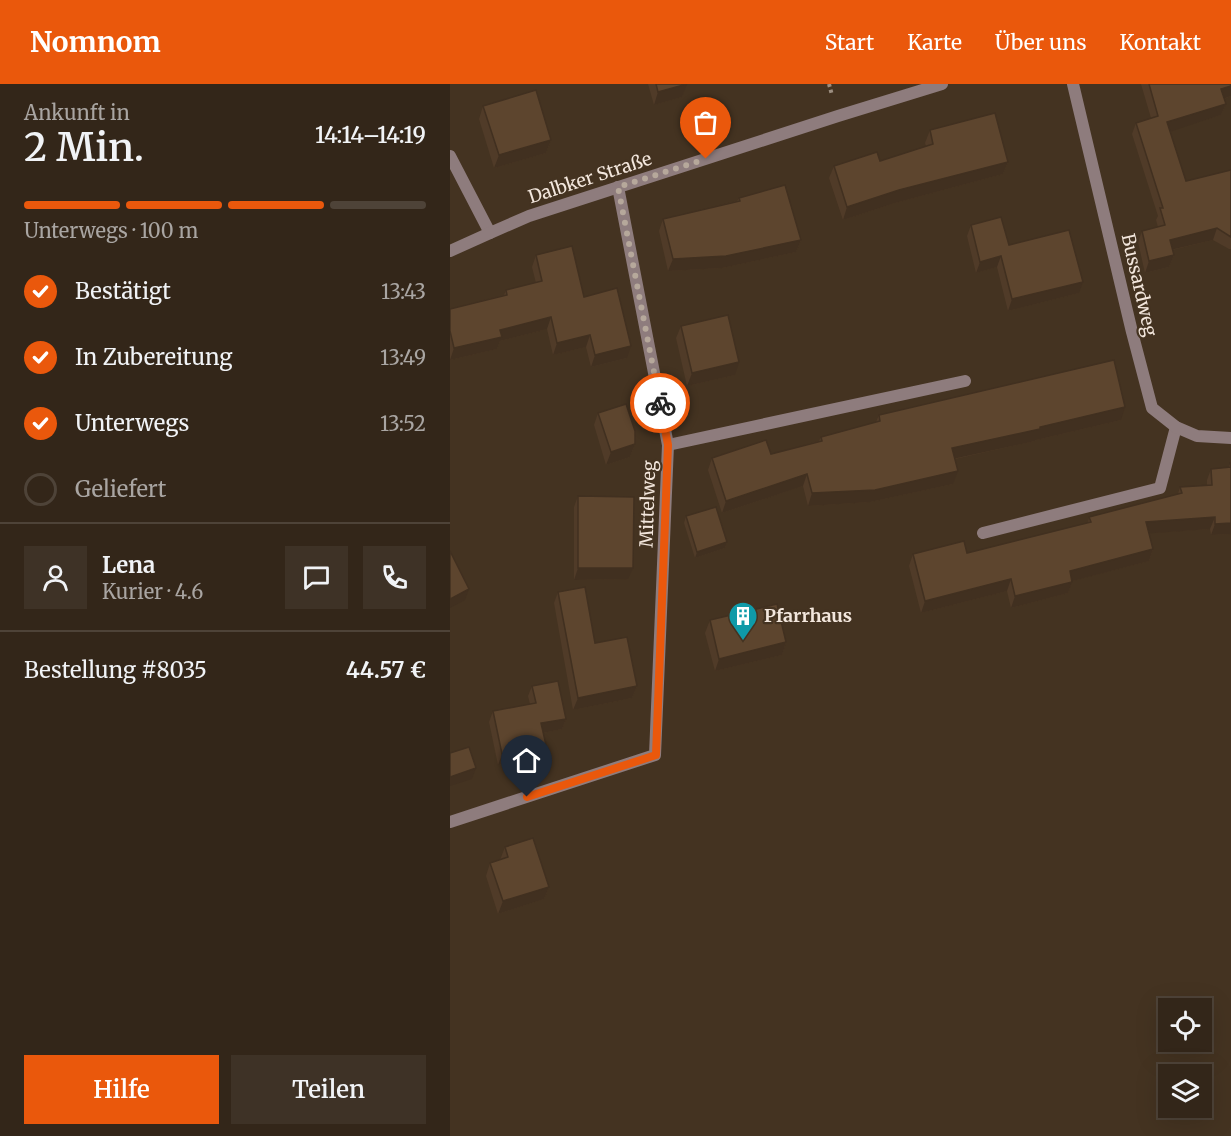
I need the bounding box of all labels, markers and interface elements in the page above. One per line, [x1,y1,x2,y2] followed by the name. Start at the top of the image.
[30,24,161,60] text: Nomnom
[825,29,874,56] text: Start
[907,29,962,56] text: Karte
[995,29,1086,56] text: Über uns
[1119,29,1201,56] text: Kontakt
[680,97,731,159] pin
[24,100,130,125] text: Ankunft in
[689,106,722,139] icon: bag
[315,121,426,149] text: 14:14–14:19
[24,123,144,172] text: 2 Min.
[525,147,655,208] street label: Dalbker Straße
[24,218,198,243] text: Unterwegs · 100 m
[1117,231,1162,339] street label: Bussardweg
[24,275,57,308] icon: check
[75,277,171,305] text: Bestätigt
[381,279,426,304] text: 13:43
[24,341,57,374] icon: check
[75,343,233,371] text: In Zubereitung
[380,345,426,370] text: 13:49
[630,373,690,433] courier
[644,387,677,420] icon: bike
[24,407,57,440] icon: check
[75,409,189,437] text: Unterwegs
[380,411,426,436] text: 13:52
[634,460,661,548] street label: Mittelweg
[75,475,166,503] text: Geliefert
[24,546,87,609] button: person
[285,546,348,609] button: chat
[363,546,426,609] button: phone
[102,551,155,579] text: Lena
[102,579,203,604] text: Kurier · 4.6
[727,600,759,642] building icon: Pfarrhaus
[764,604,852,627] place label: Pfarrhaus
[24,656,207,684] text: Bestellung #8035
[346,656,426,684] text: 44.57 €
[501,735,552,797] pin
[510,744,543,777] icon: home
[1158,998,1212,1118] map controls
[1158,998,1212,1052] button: locate
[24,1055,219,1124] button: Hilfe
[231,1055,426,1124] button: Teilen
[1158,1064,1212,1118] button: layers

